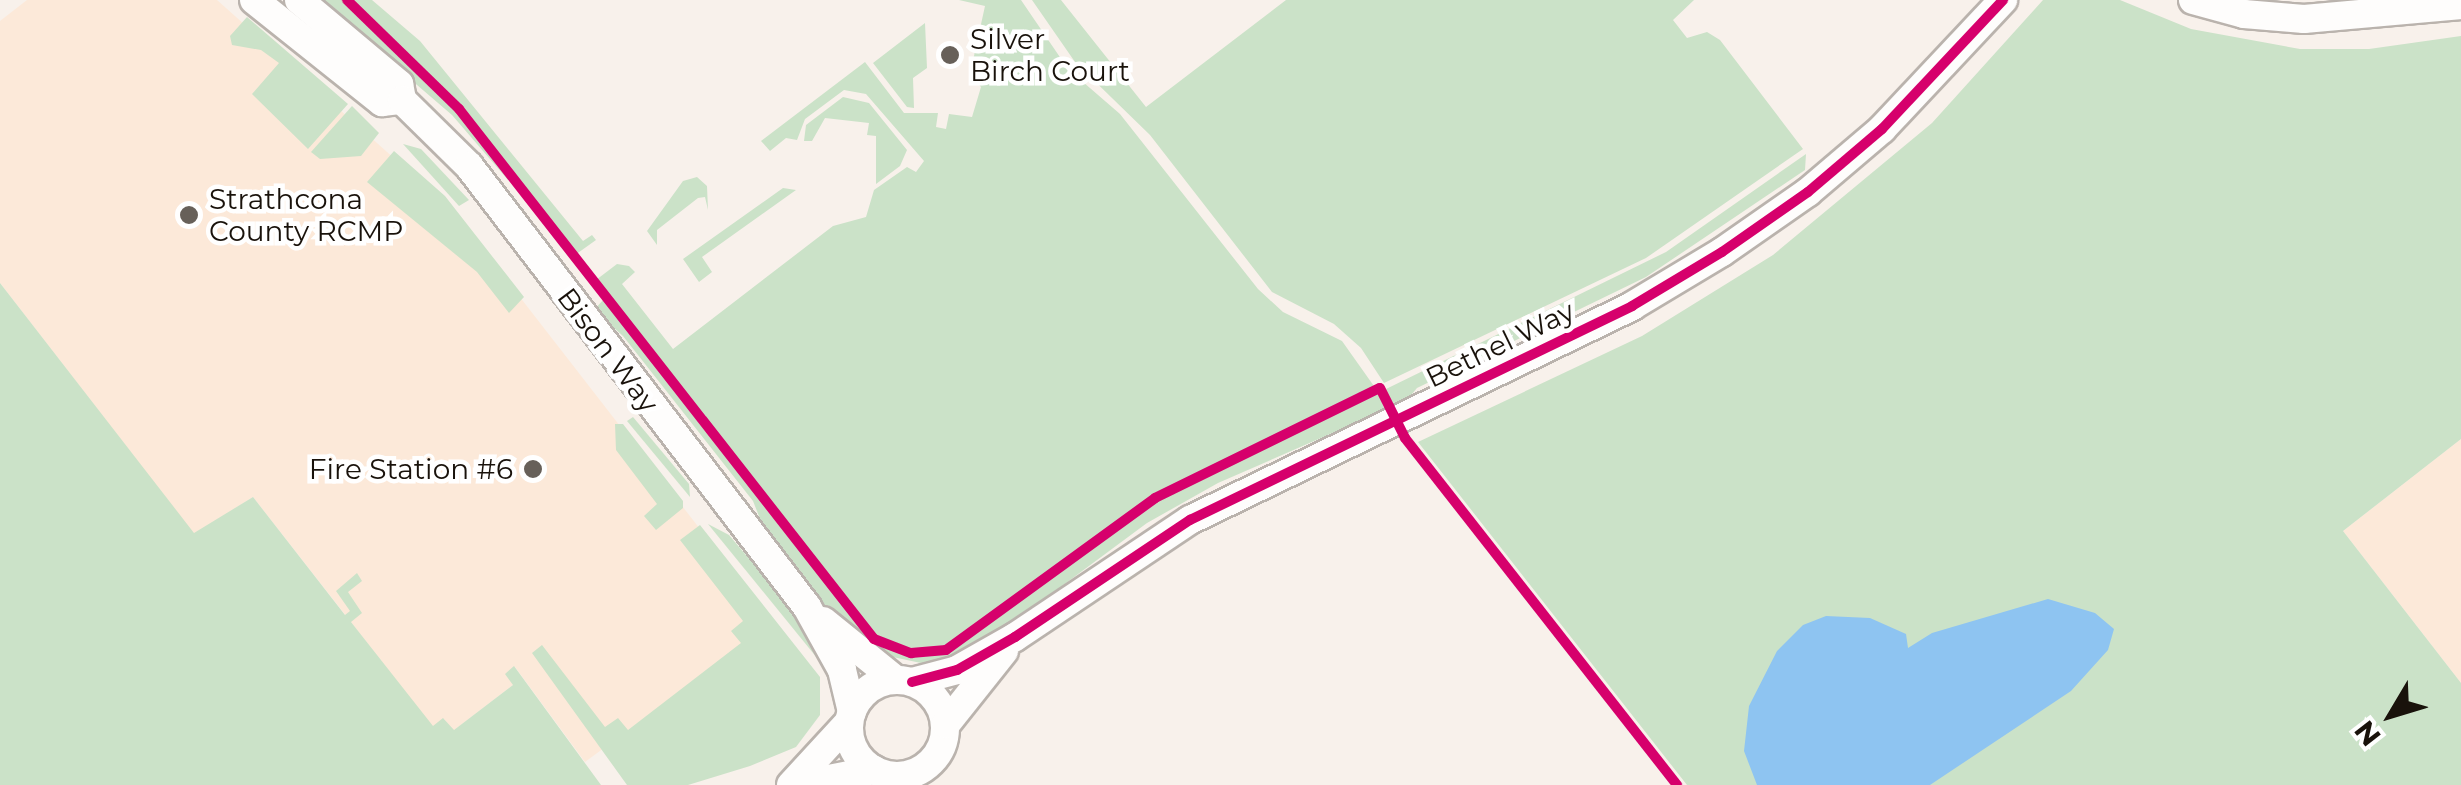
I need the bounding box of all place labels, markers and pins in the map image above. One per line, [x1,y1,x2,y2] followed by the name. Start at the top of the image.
[970,22,1130,88] place label: Silver Birch Court
[939,44,961,66] marker: Silver Birch Court
[209,182,403,248] place label: Strathcona County RCMP
[178,204,200,226] marker: Strathcona County RCMP
[309,452,513,486] place label: Fire Station #6
[522,458,544,480] marker: Fire Station #6

